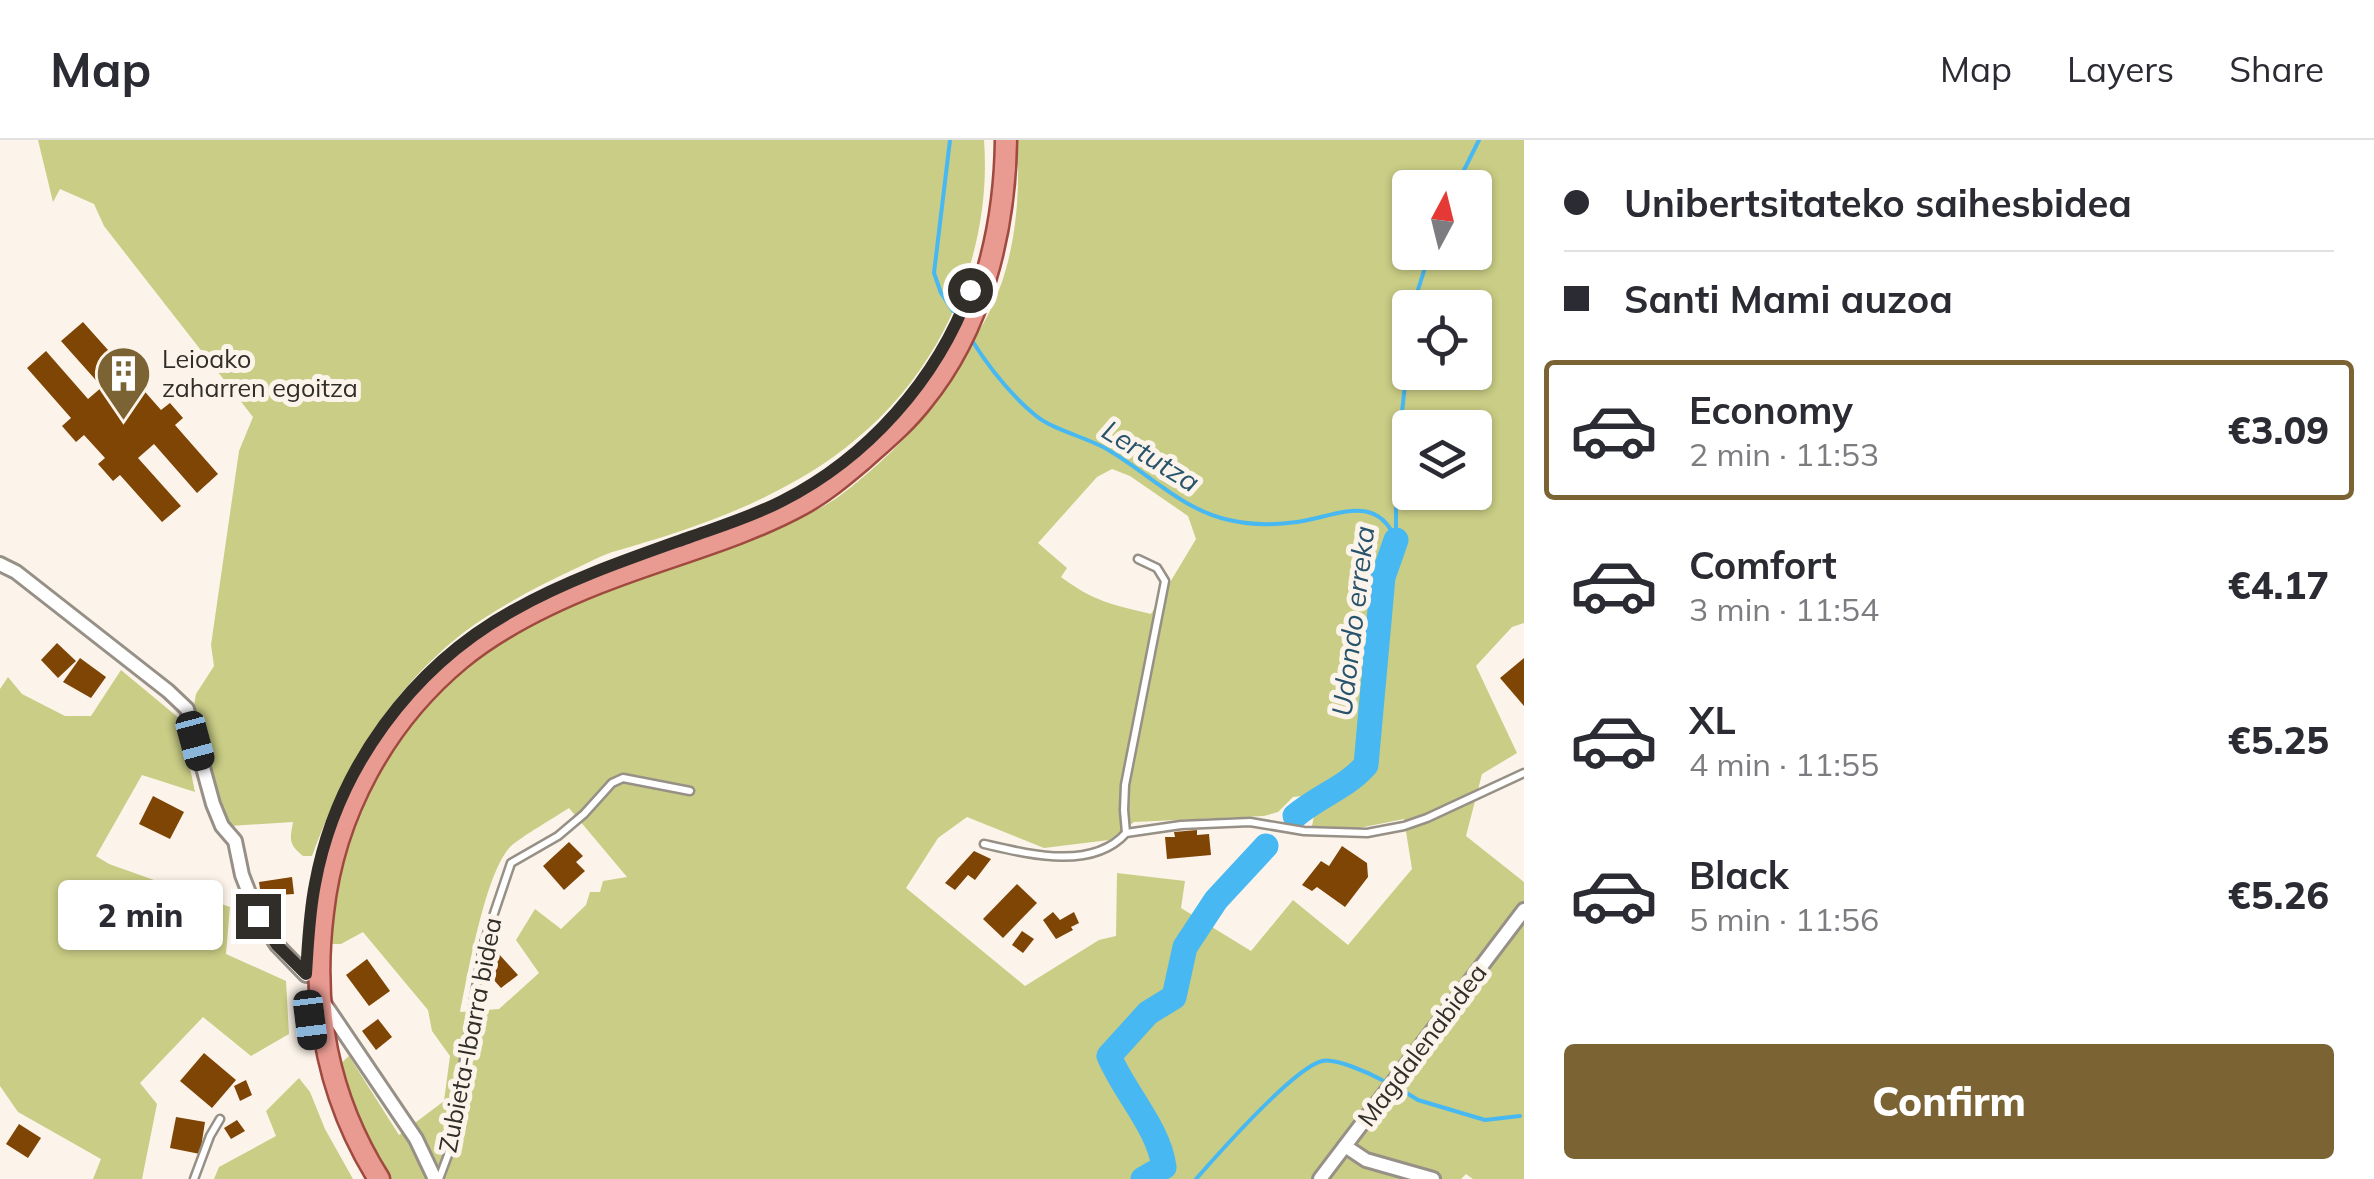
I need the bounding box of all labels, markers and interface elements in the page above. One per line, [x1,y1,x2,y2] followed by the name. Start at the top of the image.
[50,39,151,99] text: Map
[1940,47,2012,91] text: Map
[2067,47,2174,91] text: Layers
[2229,47,2324,91] text: Share
[1392,170,1492,270] north arrow
[1392,170,1492,510] map controls
[1624,179,2132,227] text: Unibertsitateko saihesbidea
[948,268,993,313] route start
[1624,275,1953,323] text: Santi Mami auzoa
[1392,290,1492,390] button: locate
[93,343,153,422] building icon: Leioako zaharren egoitza
[162,343,358,403] place label: Leioako zaharren egoitza
[1569,385,1659,475] icon: car
[1689,386,1853,434] text: Economy
[2228,406,2329,454] text: €3.09
[1392,410,1492,510] button: layers
[1096,412,1206,499] water label: Lertutza
[1689,434,1879,474] text: 2 min · 11:53
[1323,524,1382,718] water label: Udondo erreka
[1569,540,1659,630] icon: car
[1689,541,1837,589] text: Comfort
[2228,561,2329,609] text: €4.17
[1689,589,1879,629] text: 3 min · 11:54
[1569,695,1659,785] icon: car
[1689,696,1736,744] text: XL
[173,708,217,774] car
[2228,716,2329,764] text: €5.25
[1689,744,1879,784] text: 4 min · 11:55
[1569,850,1659,940] icon: car
[1689,851,1789,899] text: Black
[2228,871,2329,919] text: €5.26
[58,881,223,951] callout: 2 min
[236,894,281,939] route end
[98,895,183,935] text: 2 min
[1689,899,1879,939] text: 5 min · 11:56
[432,915,507,1155] street label: Zubieta-Ibarra bidea
[1350,957,1493,1132] street label: Magdalenabidea
[291,988,329,1052] car
[1564,1044,2334,1159] button: Confirm

